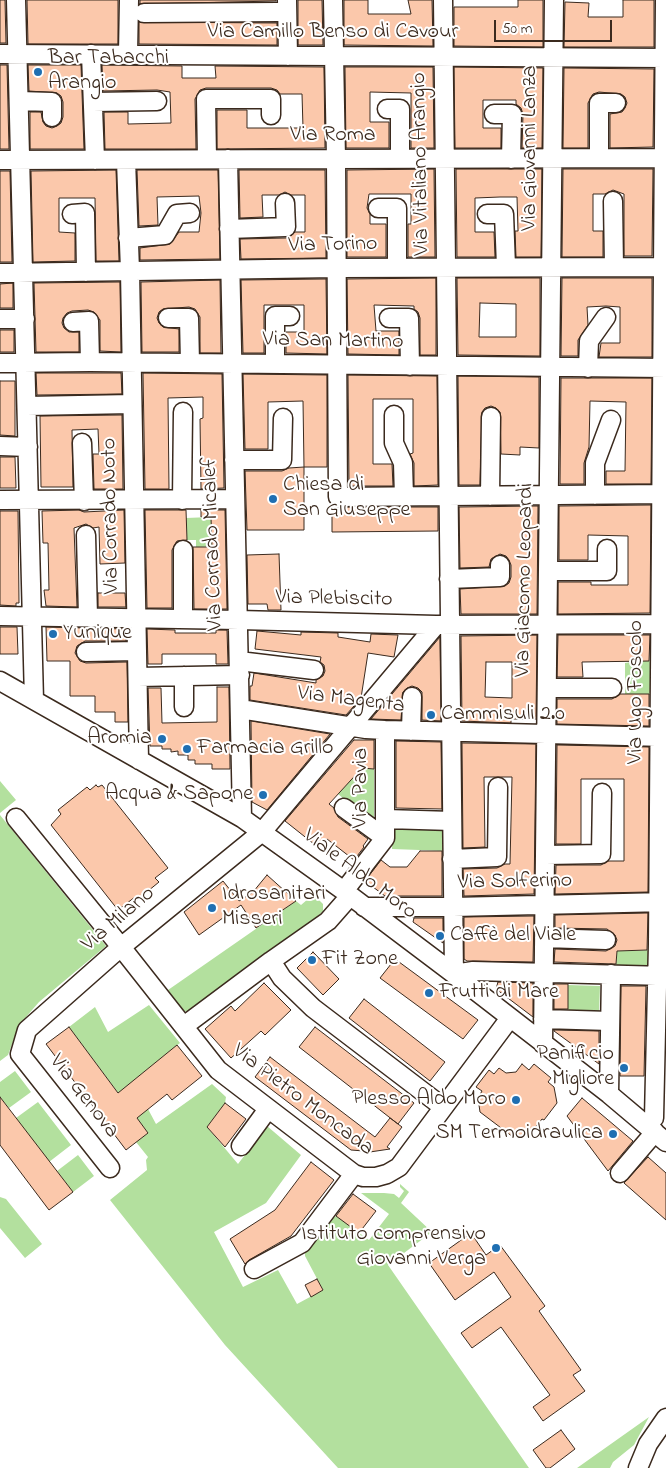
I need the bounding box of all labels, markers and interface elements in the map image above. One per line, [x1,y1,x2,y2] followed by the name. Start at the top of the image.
[496,10,614,42] scale bar
[502,18,532,40] text: 50 m
[208,20,458,46] street label: Via Camillo Benso di Cavour
[48,46,169,98] place label: Bar Tabacchi Arangio
[518,65,544,231] street label: Via Giovanni Lanza
[32,66,44,78] marker: Bar Tabacchi Arangio
[407,72,437,256] street label: Via Vitaliano Arangio
[290,123,376,149] street label: Via Roma
[288,232,378,260] street label: Via Torino
[262,328,404,356] street label: Via San Martino
[97,438,127,594] street label: Via Corrado Noto
[198,457,230,631] street label: Via Corrado Micalef
[283,473,410,524] place label: Chiesa di San Giuseppe
[511,483,541,677] street label: Via Giacomo Leopardi
[267,493,279,505] marker: Chiesa di San Giuseppe
[275,586,393,614] street label: Via Plebiscito
[624,620,650,764] street label: Via Ugo Foscolo
[63,621,132,647] place label: Yunique
[47,628,59,640] marker: Yunique
[296,681,406,721] street label: Via Magenta
[441,702,565,728] place label: Cammisuli 2.0
[425,709,437,721] marker: Cammisuli 2.0
[87,726,152,752] place label: Aromia
[156,733,168,745] marker: Aromia
[197,736,333,762] place label: Farmacia Grillo
[181,743,193,755] marker: Farmacia Grillo
[349,748,375,828] street label: Via Pavia
[105,782,253,808] place label: Acqua & Sapone
[257,789,269,801] marker: Acqua & Sapone
[297,824,421,926] street label: Viale Aldo Moro
[458,869,572,897] street label: Via Solferino
[77,882,161,958] street label: Via Milano
[222,882,326,934] place label: Idrosanitari Misseri
[206,902,218,914] marker: Idrosanitari Misseri
[450,923,576,949] place label: Caffè del Viale
[434,930,446,942] marker: Caffè del Viale
[322,947,398,973] place label: Fit Zone
[306,954,318,966] marker: Fit Zone
[439,980,559,1006] place label: Frutti di Mare
[423,987,435,999] marker: Frutti di Mare
[226,1039,378,1163] street label: Via Pietro Moncada
[537,1042,614,1094] place label: Panificio Migliore
[42,1050,124,1144] street label: Via Genova
[618,1062,630,1074] marker: Panificio Migliore
[352,1087,506,1113] place label: Plesso Aldo Moro
[510,1094,522,1106] marker: Plesso Aldo Moro
[435,1121,603,1147] place label: SM Termoidraulica
[607,1128,619,1140] marker: SM Termoidraulica
[301,1222,486,1274] place label: Istituto comprensivo Giovanni Verga
[490,1242,502,1254] marker: Istituto comprensivo Giovanni Verga

